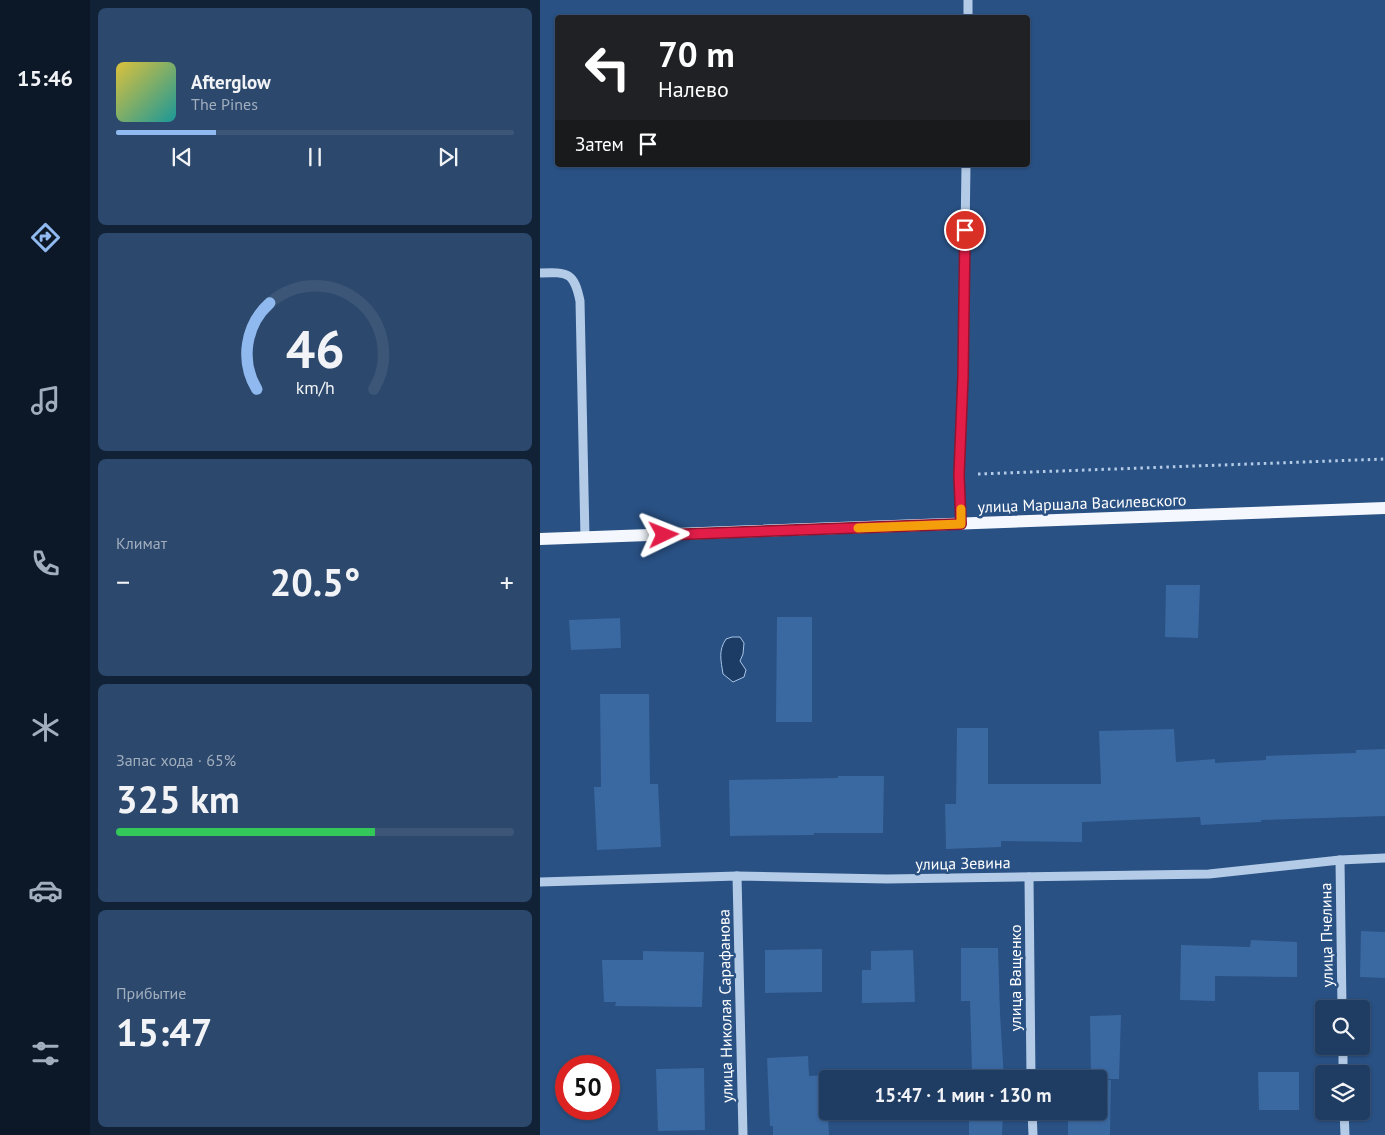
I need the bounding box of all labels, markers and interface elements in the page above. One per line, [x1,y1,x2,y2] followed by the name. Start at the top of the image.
[658,31,735,77] text: 70 m
[575,35,640,100] icon: left
[17,64,73,92] text: 15:46
[191,70,271,94] text: Afterglow
[658,75,729,103] text: Налево
[191,94,258,114] text: The Pines
[634,130,662,158] icon: arrive
[575,132,624,156] text: Затем
[168,143,196,171] icon: previous
[301,143,329,171] icon: pause
[434,143,462,171] icon: next
[944,209,986,251] pin
[951,216,979,244] icon: arrive
[28,220,63,255] icon: directions
[286,315,344,382] text: 46
[295,376,335,399] text: km/h
[28,383,63,418] icon: music
[977,489,1187,517] street label: улица Маршала Василевского
[637,508,689,560] position arrow
[116,533,167,553] text: Климат
[28,546,63,581] icon: phone
[270,557,360,606] text: 20.5°
[116,563,130,600] text: −
[500,563,514,600] text: +
[28,710,63,745] icon: climate
[116,750,236,770] text: Запас хода · 65%
[116,774,240,823] text: 325 km
[915,852,1011,874] street label: улица Зевина
[28,873,63,908] icon: car
[1315,883,1337,987] street label: улица Пчелина
[713,909,737,1103] street label: улица Николая Сарафанова
[1005,924,1025,1032] street label: улица Ващенко
[116,983,186,1003] text: Прибытие
[1315,1000,1370,1120] map controls
[1315,1000,1370,1055] button: search
[116,1007,212,1056] text: 15:47
[28,1036,63,1071] icon: filters
[555,1055,620,1120] speed limit sign: 50
[1315,1065,1370,1120] button: layers
[874,1083,1052,1107] text: 15:47 · 1 мин · 130 m

